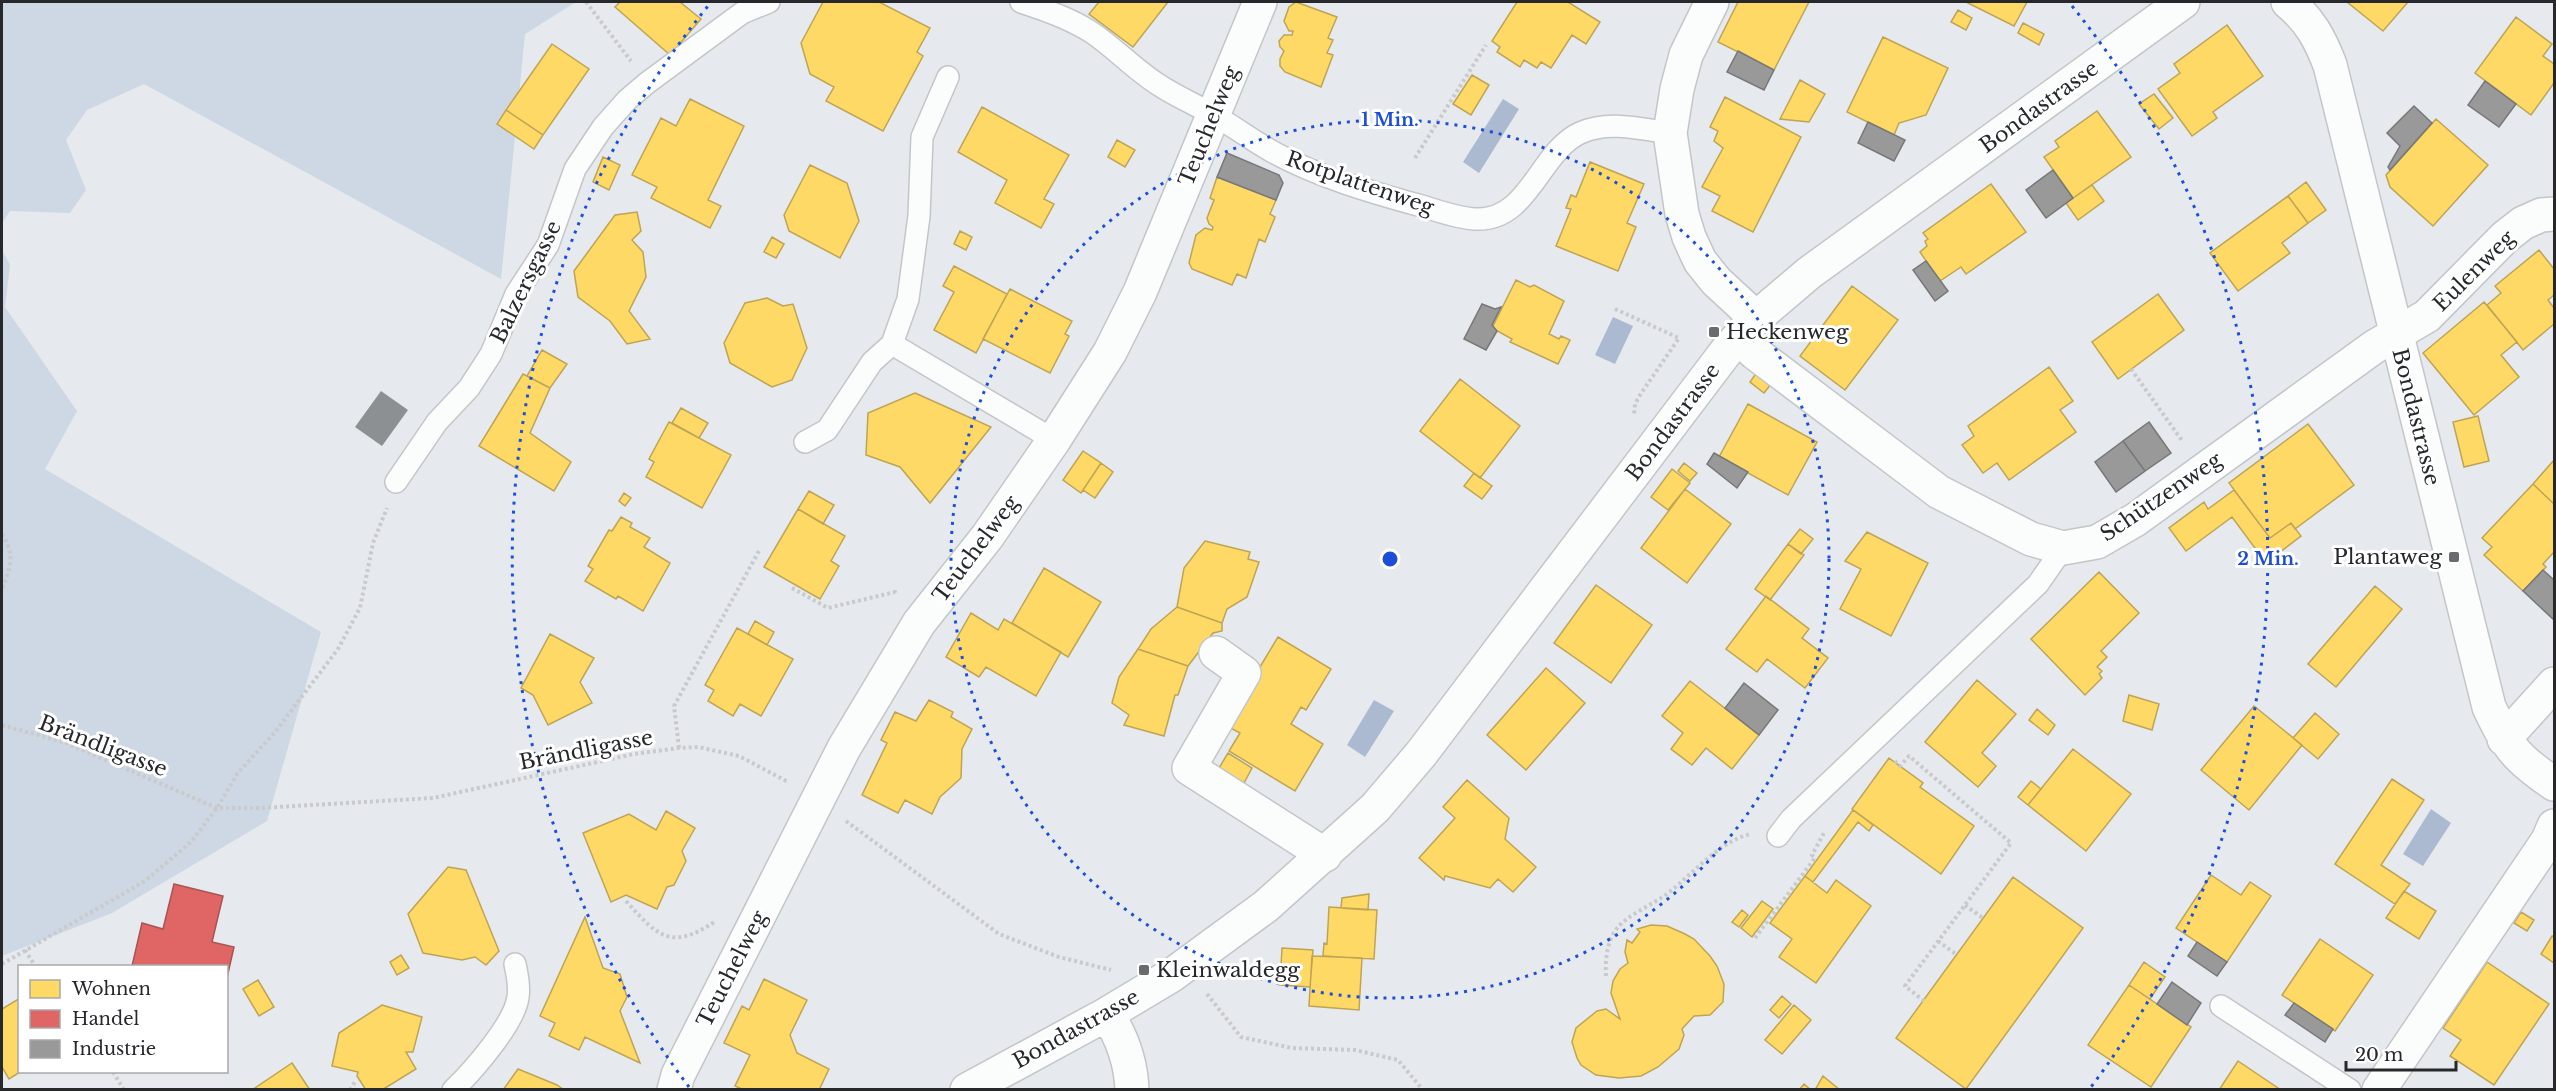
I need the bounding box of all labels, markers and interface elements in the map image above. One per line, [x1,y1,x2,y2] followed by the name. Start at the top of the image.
[1975,55,2103,159] street label: Bondastrasse
[1173,62,1245,190] street label: Teuchelweg
[1361,109,1419,131] text: 1 Min.
[1283,146,1438,221] street label: Rotplattenweg
[485,216,567,348] street label: Balzersgasse
[2428,225,2520,317] street label: Eulenweg
[1726,319,1849,345] place label: Heckenweg
[1707,325,1721,339] marker: Heckenweg
[2386,346,2446,488] street label: Bondastrasse
[1620,358,1726,486] street label: Bondastrasse
[2095,447,2227,547] street label: Schützenweg
[927,490,1025,608] street label: Teuchelweg
[2333,544,2442,570] place label: Plantaweg
[2237,548,2299,570] text: 2 Min.
[1380,549,1400,569] centre of rings
[2447,550,2461,564] marker: Plantaweg
[35,710,171,782] street label: Brändligasse
[517,724,655,776] street label: Brändligasse
[692,906,773,1032] street label: Teuchelweg
[1156,957,1300,983] place label: Kleinwaldegg
[1137,963,1151,977] marker: Kleinwaldegg
[18,965,228,1073] legend
[71,978,151,1000] text: Wohnen
[1008,984,1144,1074] street label: Bondastrasse
[72,1008,139,1030] text: Handel
[2346,1034,2456,1072] scale bar
[72,1038,156,1060] text: Industrie
[2355,1044,2403,1066] text: 20 m

